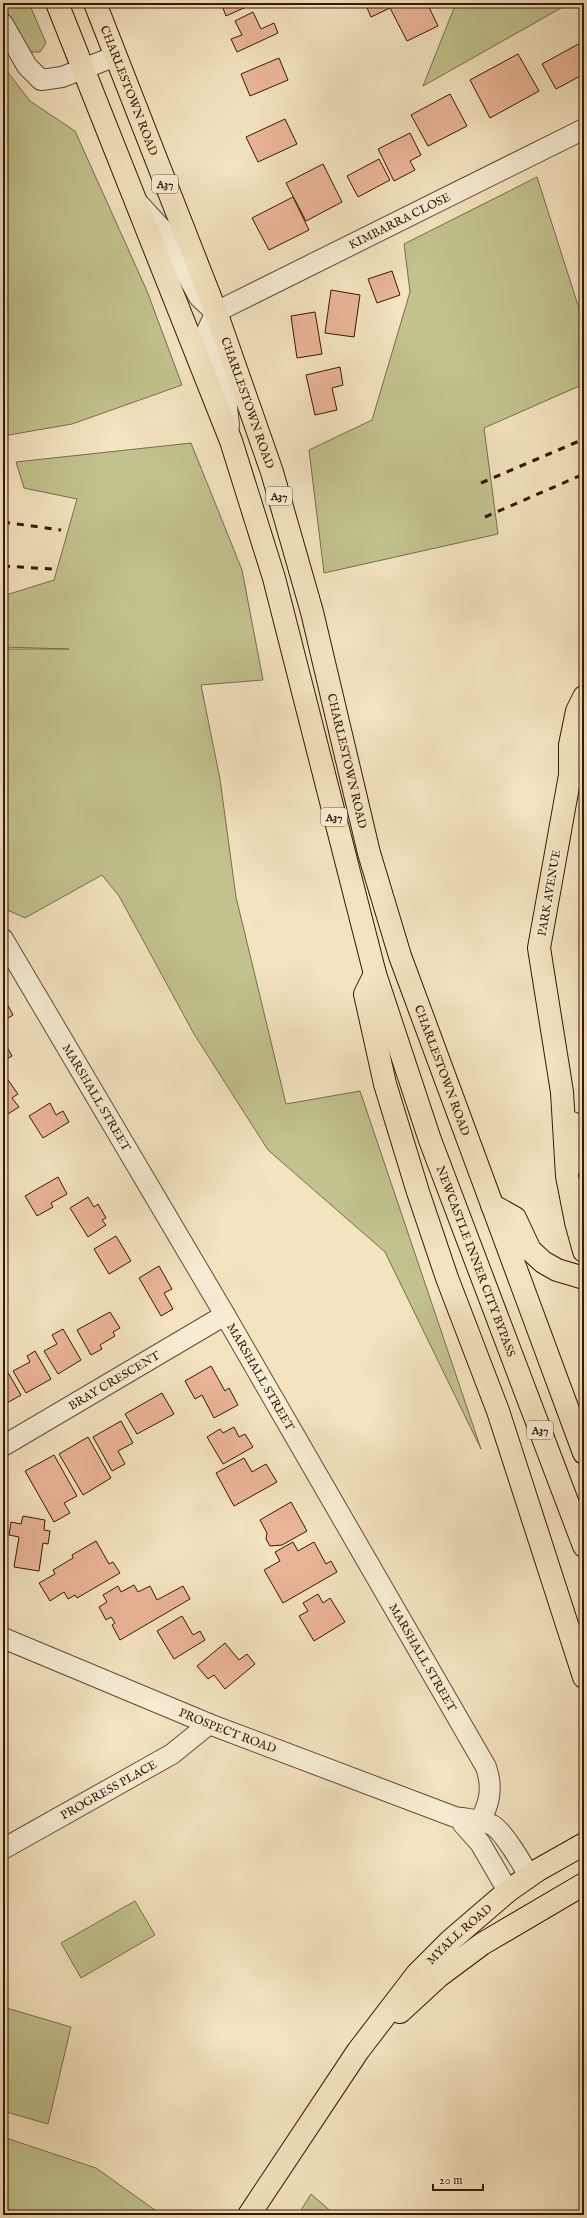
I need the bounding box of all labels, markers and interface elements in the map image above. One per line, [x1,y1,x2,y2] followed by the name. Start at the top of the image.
[97,24,161,158] street label: CHARLESTOWN ROAD
[152,175,178,193] road number: A37
[346,190,453,253] street label: KIMBARRA CLOSE
[217,335,277,471] street label: CHARLESTOWN ROAD
[266,487,292,505] road number: A37
[324,692,370,830] street label: CHARLESTOWN ROAD
[321,808,347,826] road number: A37
[534,849,564,938] street label: PARK AVENUE
[411,1003,473,1138] street label: CHARLESTOWN ROAD
[59,1041,134,1154] street label: MARSHALL STREET
[432,1164,519,1359] street label: NEWCASTLE INNER CITY BYPASS
[223,1320,297,1434] street label: MARSHALL STREET
[66,1348,163,1414] street label: BRAY CRESCENT
[527,1421,553,1439] road number: A37
[385,1601,459,1714] street label: MARSHALL STREET
[176,1705,279,1757] street label: PROSPECT ROAD
[58,1757,159,1823] street label: PROGRESS PLACE
[424,1901,496,1968] street label: MYALL ROAD
[433,2166,483,2192] scale bar
[439,2173,462,2188] text: 20 m

